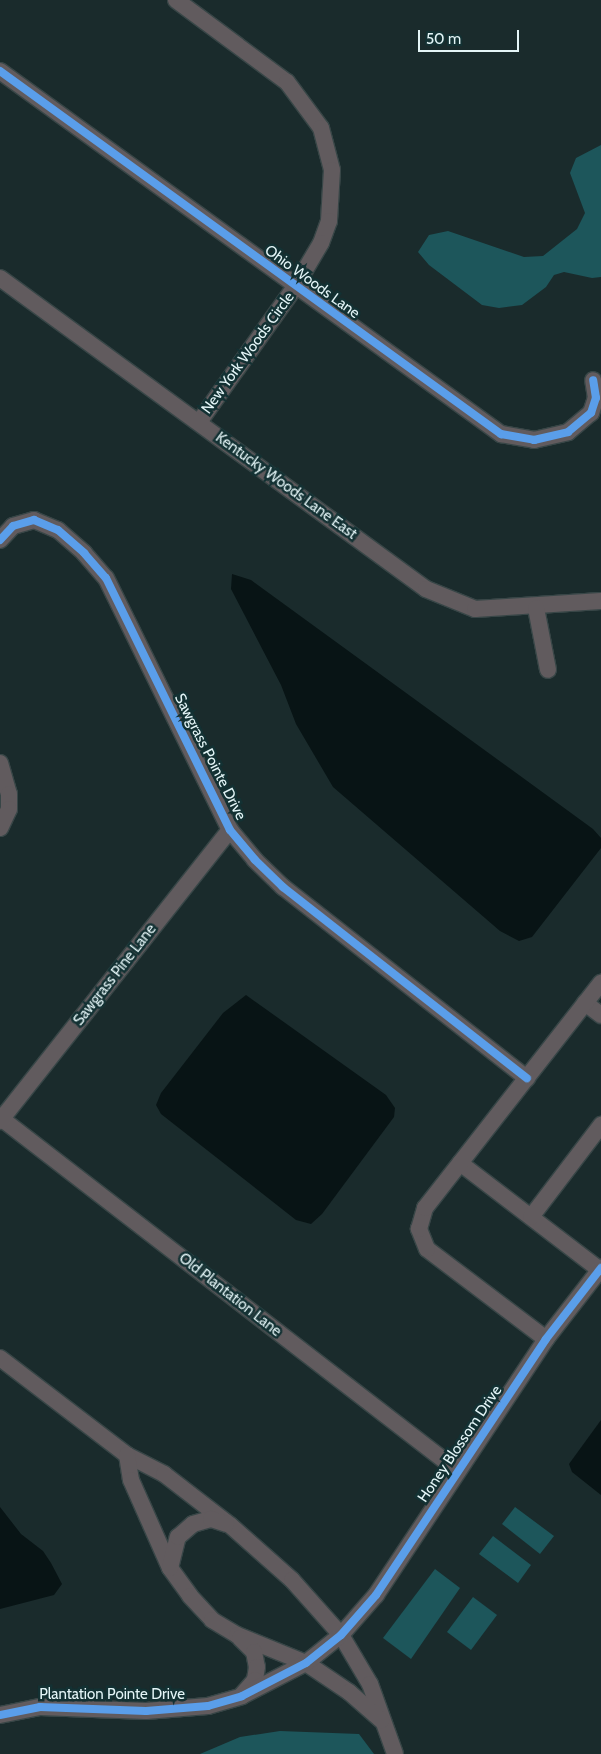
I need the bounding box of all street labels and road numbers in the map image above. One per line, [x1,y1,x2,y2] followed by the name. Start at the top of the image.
[261,241,363,323] street label: Ohio Woods Lane
[198,289,298,417] street label: New York Woods Circle
[212,429,360,543] street label: Kentucky Woods Lane East
[170,691,250,823] street label: Sawgrass Pointe Drive
[70,921,160,1029] street label: Sawgrass Pine Lane
[175,1249,285,1341] street label: Old Plantation Lane
[414,1382,506,1506] street label: Honey Blossom Drive
[39,1686,185,1704] street label: Plantation Pointe Drive

